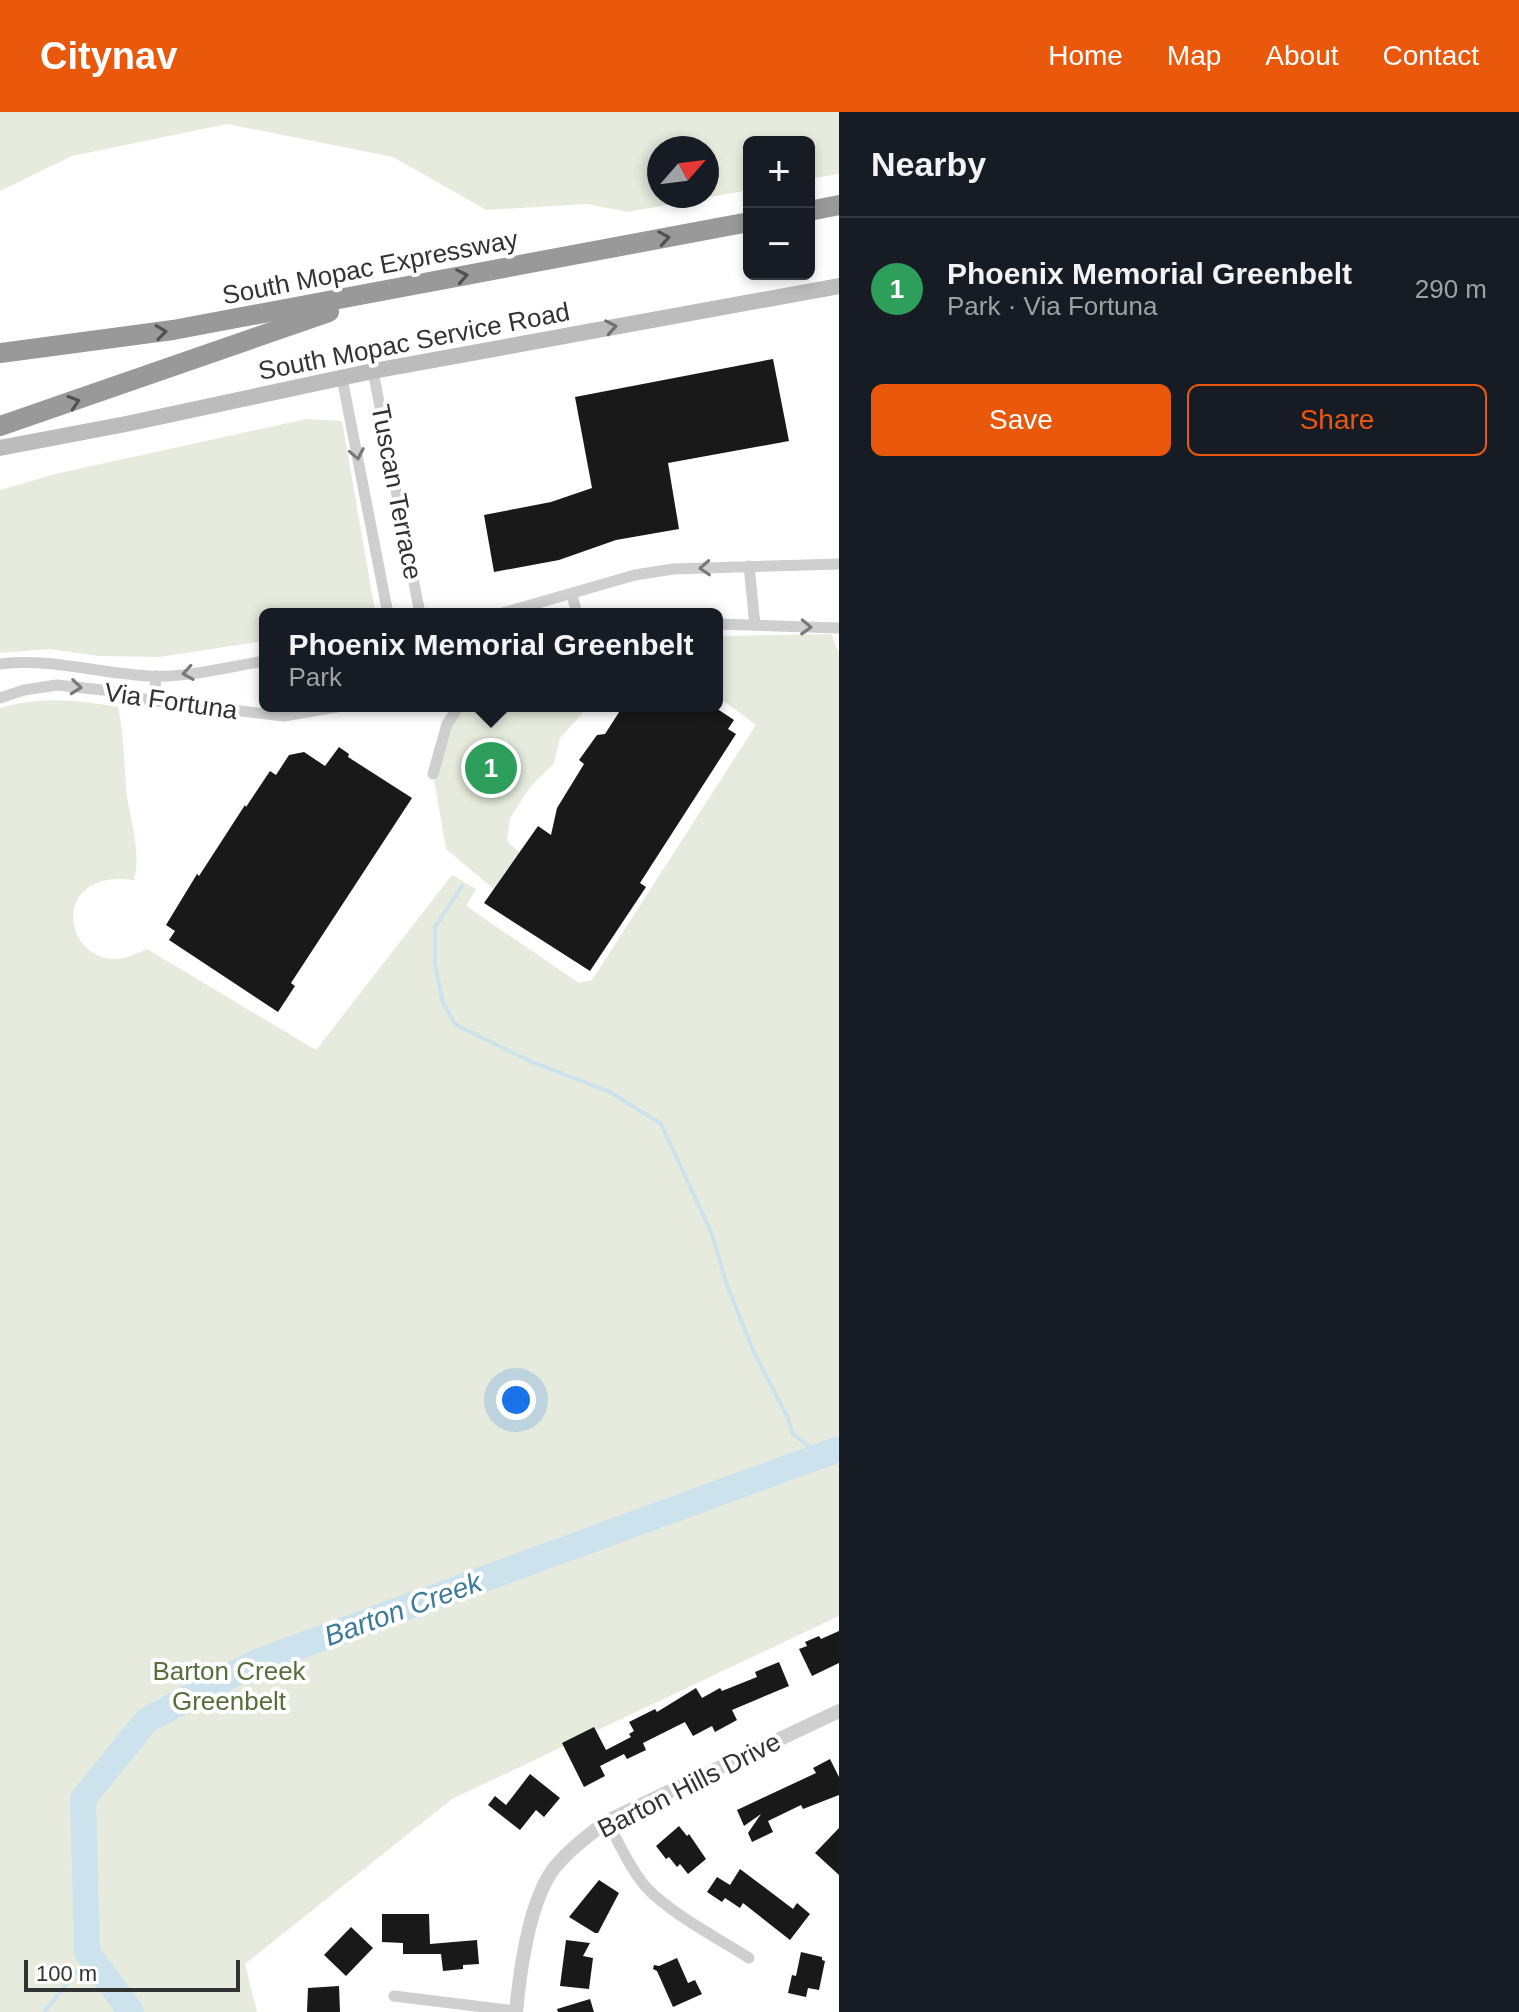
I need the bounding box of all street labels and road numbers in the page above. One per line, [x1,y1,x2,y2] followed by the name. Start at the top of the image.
[220,224,520,310] street label: South Mopac Expressway
[256,296,572,386] street label: South Mopac Service Road
[365,402,429,582] street label: Tuscan Terrace
[103,677,240,725] street label: Via Fortuna
[593,1726,785,1844] street label: Barton Hills Drive

